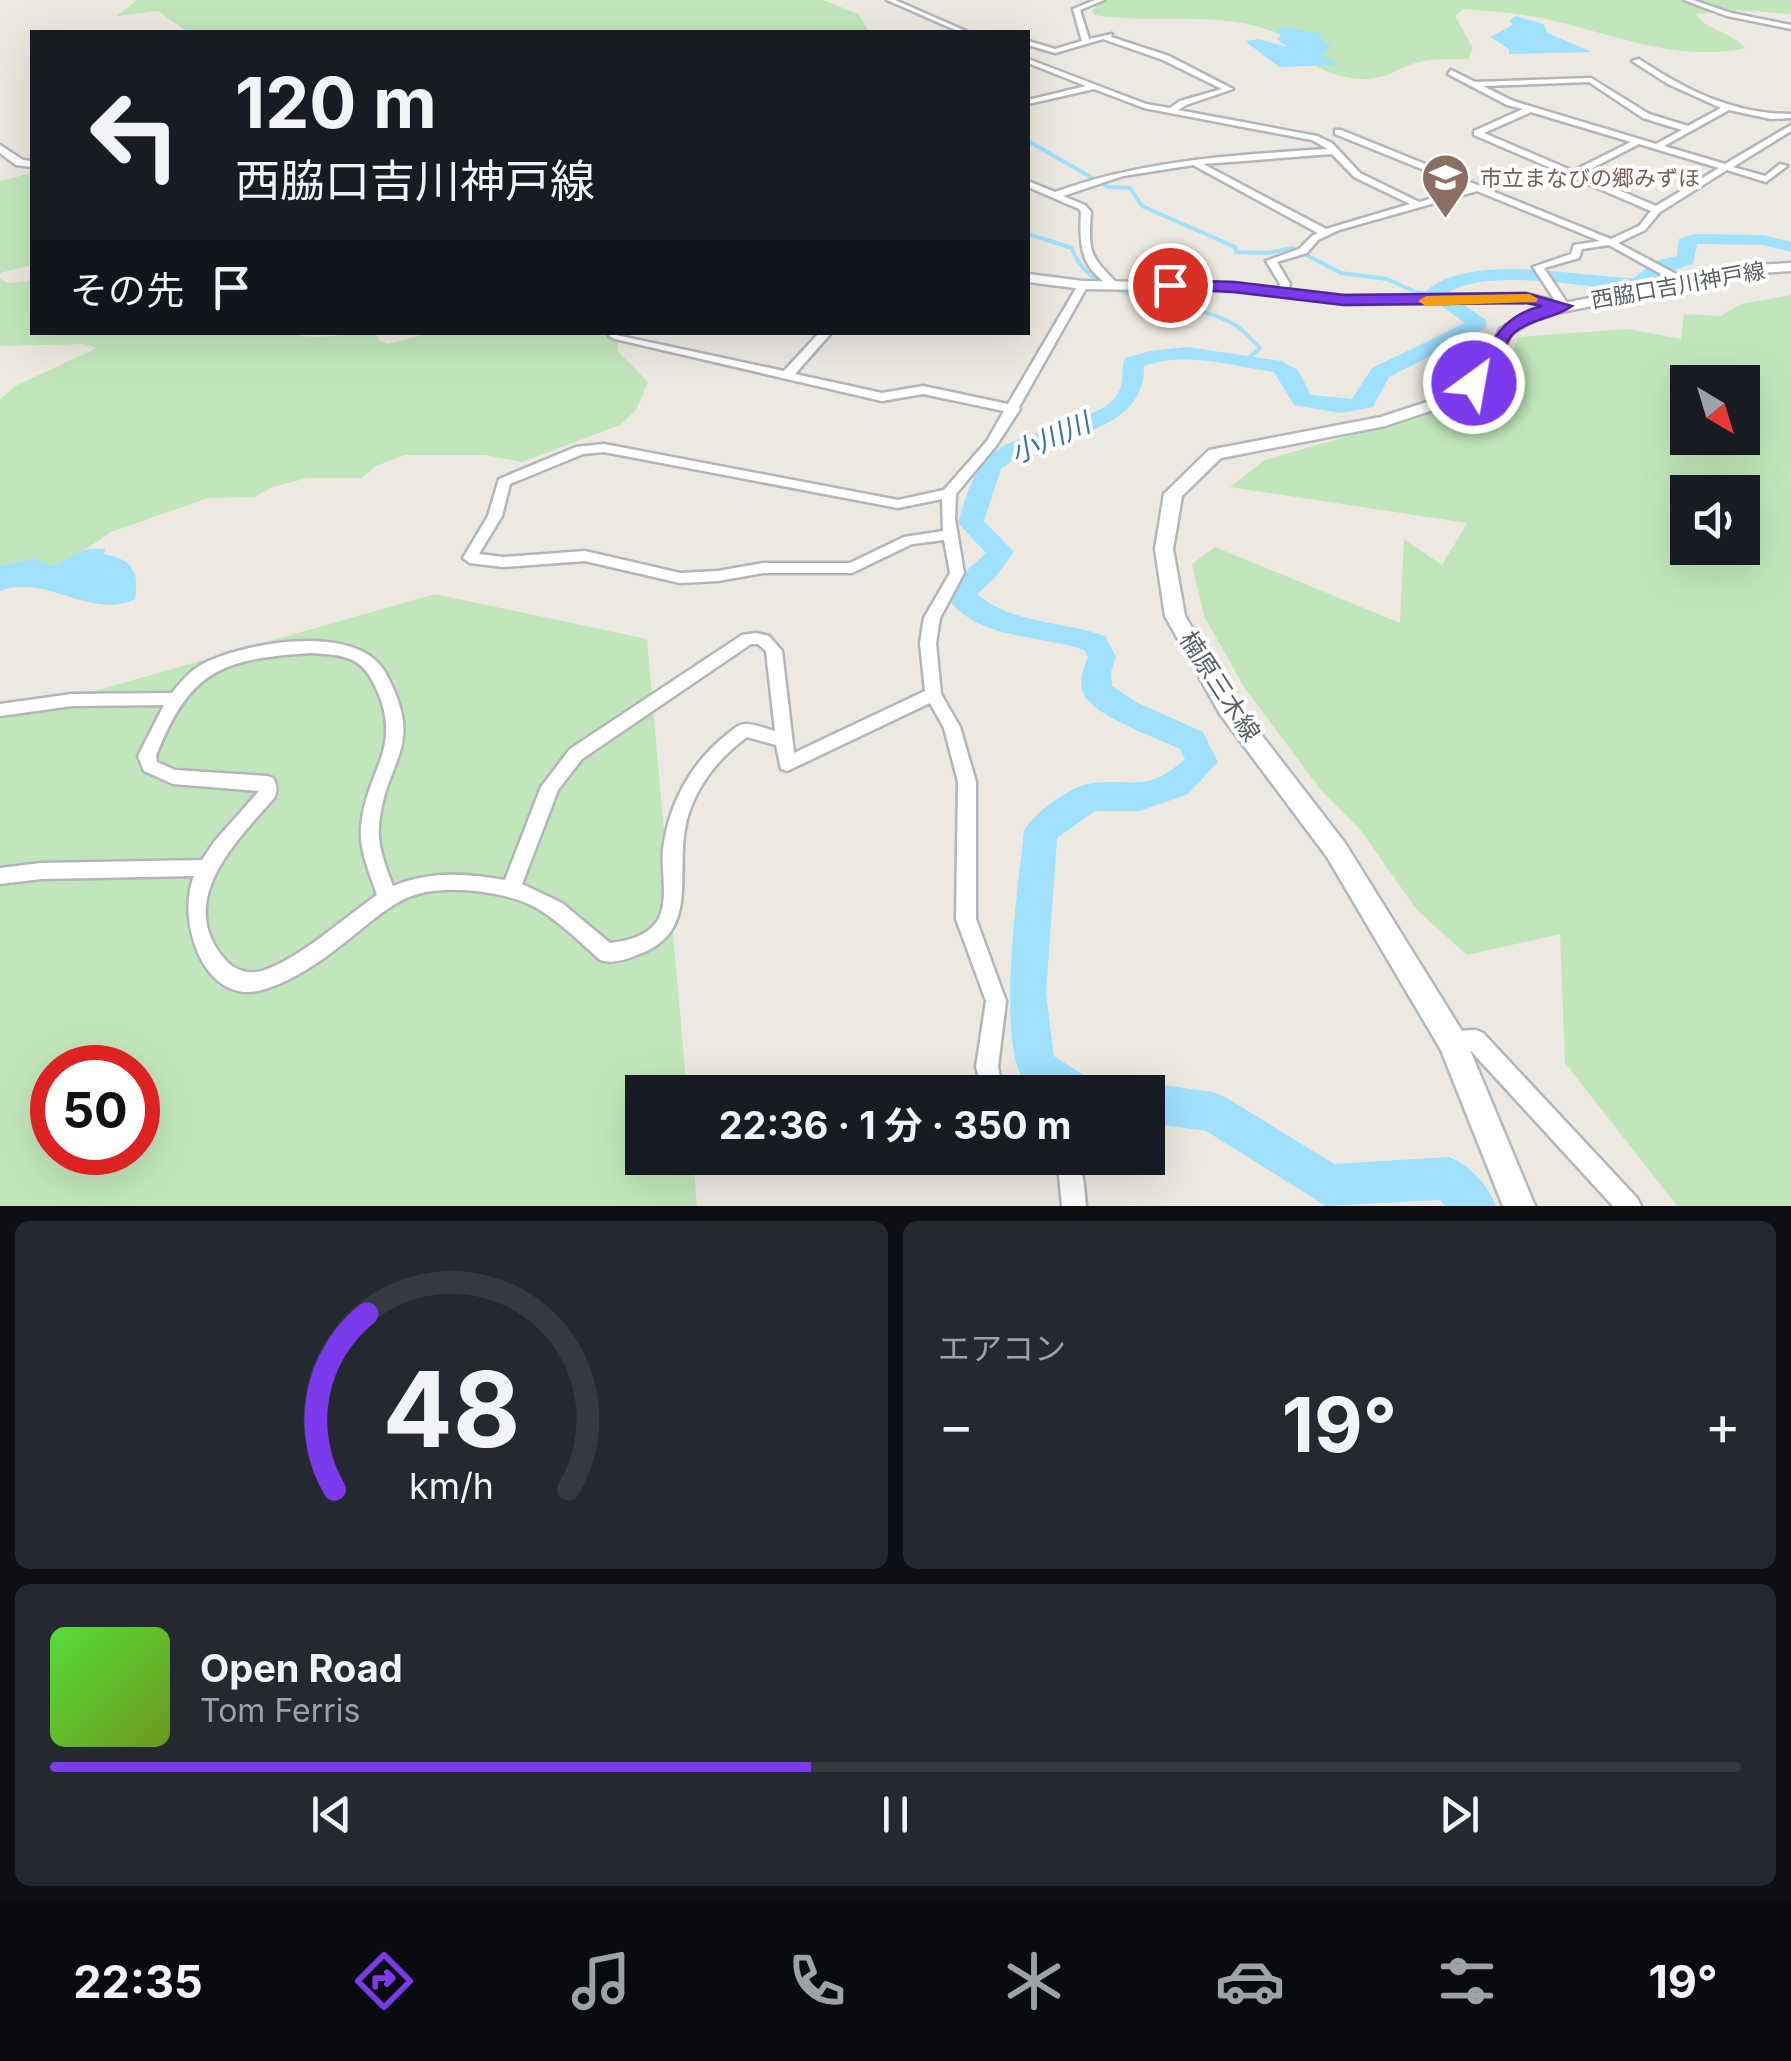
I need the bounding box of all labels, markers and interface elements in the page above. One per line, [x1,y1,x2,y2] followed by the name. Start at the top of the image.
[235,60,437,145] text: 120 m
[70,70,200,200] icon: left
[1419,152,1471,220] school or university icon: 市立まなびの郷みずほ
[235,153,595,208] text: 西脇口吉川神戸線
[1480,165,1700,191] place label: 市立まなびの郷みずほ
[1128,243,1213,328] pin
[1589,257,1767,313] street label: 西脇口吉川神戸線
[1143,258,1198,313] icon: arrive
[204,260,259,315] icon: arrive
[70,267,184,313] text: その先
[1422,331,1526,435] position arrow
[1670,365,1760,455] north arrow
[1670,365,1760,565] map controls
[1005,404,1098,471] water label: 小川川
[1670,475,1760,565] button: sound
[1173,625,1267,747] street label: 楠原三木線
[30,1045,160,1175] speed limit sign: 50
[719,1102,1071,1148] text: 22:36 · 1 分 · 350 m
[938,1329,1066,1368] text: エアコン
[382,1346,521,1472] text: 48
[1282,1379,1397,1470] text: 19°
[938,1392,974,1458] text: −
[1705,1392,1741,1458] text: +
[409,1464,494,1508] text: km/h
[200,1645,403,1691] text: Open Road
[200,1691,360,1730] text: Tom Ferris
[304,1787,359,1842] icon: previous
[868,1787,923,1842] icon: pause
[1432,1787,1487,1842] icon: next
[349,1946,419,2016] icon: directions
[566,1946,636,2016] icon: music
[782,1946,852,2016] icon: phone
[999,1946,1069,2016] icon: climate
[1215,1946,1285,2016] icon: car
[1432,1946,1502,2016] icon: filters
[73,1954,203,2009] text: 22:35
[1648,1954,1718,2009] text: 19°

